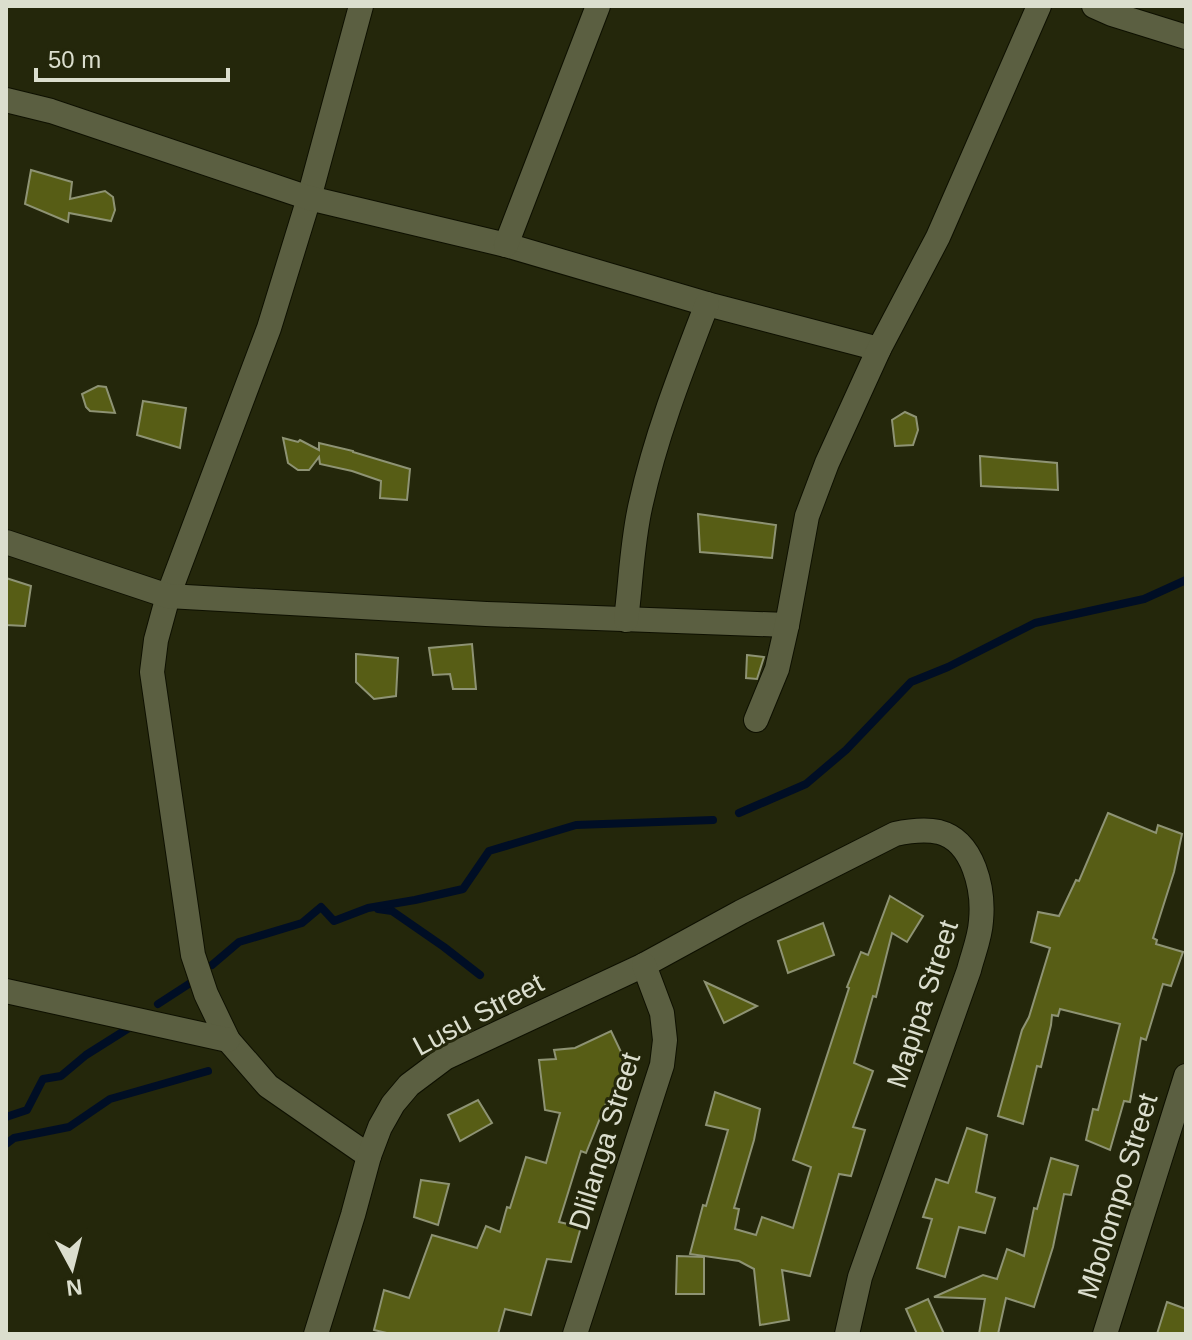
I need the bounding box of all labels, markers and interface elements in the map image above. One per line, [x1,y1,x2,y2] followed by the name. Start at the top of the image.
[36,32,228,82] scale bar
[48,46,101,73] text: 50 m
[881,916,964,1092] street label: Mapipa Street
[408,967,549,1062] street label: Lusu Street
[563,1049,646,1233] street label: Dlilanga Street
[1071,1089,1164,1303] street label: Mbolompo Street
[32,1228,112,1308] north arrow
[65,1274,84,1301] text: N

